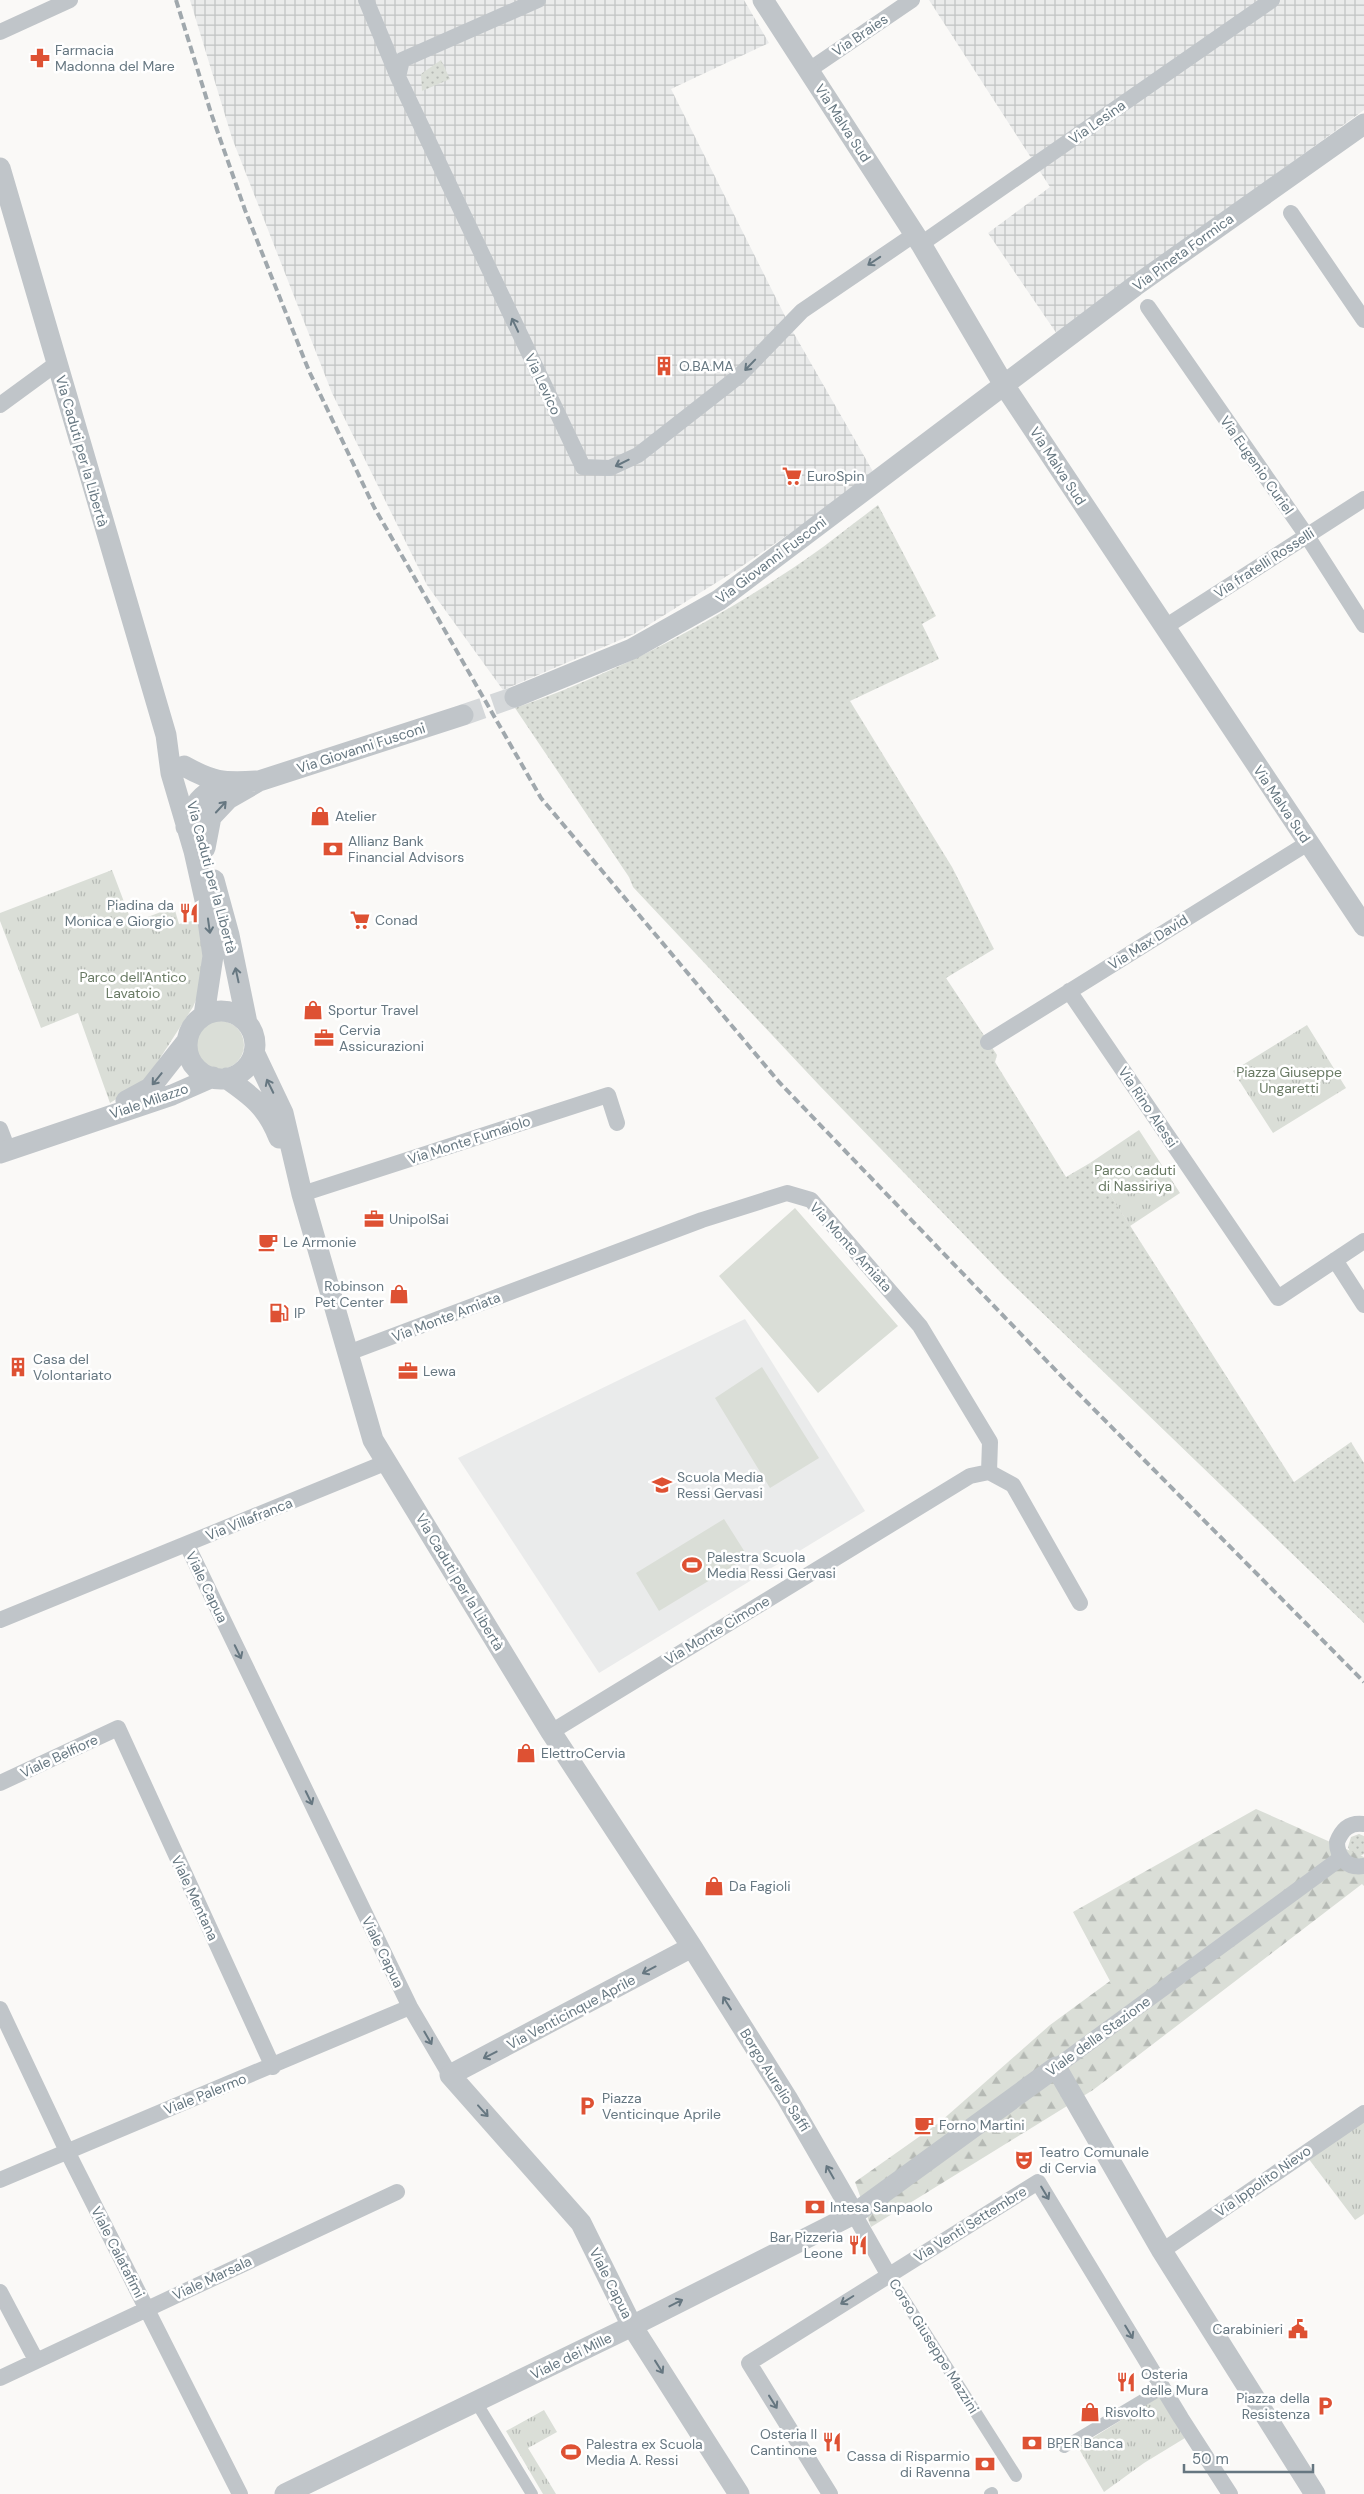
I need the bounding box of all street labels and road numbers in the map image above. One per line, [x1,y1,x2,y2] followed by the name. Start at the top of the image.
[829,10,891,60] street label: Via Braies
[811,80,875,166] street label: Via Malva Sud
[1065,96,1129,148] street label: Via Lesina
[1129,209,1237,295] street label: Via Pineta Formica
[521,350,565,418] street label: Via Levico
[52,373,112,529] street label: Via Caduti per la Libertà
[1216,412,1298,518] street label: Via Eugenio Curiel
[1026,423,1090,509] street label: Via Malva Sud
[712,512,830,608] street label: Via Giovanni Fusconi
[1211,524,1317,602] street label: Via fratelli Rosselli
[294,719,428,777] street label: Via Giovanni Fusconi
[1249,762,1315,846] street label: Via Malva Sud
[183,799,241,955] street label: Via Caduti per la Libertà
[1105,910,1191,974] street label: Via Max David
[1114,1063,1182,1151] street label: Via Rino Alessi
[107,1079,191,1123] street label: Viale Milazzo
[405,1112,533,1168] street label: Via Monte Fumaiolo
[806,1198,896,1296] street label: Via Monte Amiata
[389,1288,503,1346] street label: Via Monte Amiata
[203,1493,295,1545] street label: Via Villafranca
[412,1510,508,1654] street label: Via Caduti per la Libertà
[182,1548,232,1626] street label: Viale Capua
[661,1592,773,1668] street label: Via Monte Cimone
[17,1730,101,1782] street label: Viale Belfiore
[167,1853,223,1943] street label: Viale Mentana
[358,1913,408,1991] street label: Viale Capua
[504,1970,638,2053] street label: Via Venticinque Aprile
[1042,1992,1154,2080] street label: Viale della Stazione
[736,2025,814,2135] street label: Borgo Aurelio Saffi
[161,2069,249,2119] street label: Viale Palermo
[1212,2141,1314,2221] street label: Via Ippolito Nievo
[910,2182,1030,2266] street label: Via Venti Settembre
[87,2203,149,2301] street label: Viale Calatafimi
[585,2245,637,2321] street label: Viale Capua
[170,2252,254,2304] street label: Viale Marsala
[885,2275,983,2417] street label: Corso Giuseppe Mazzini
[527,2329,615,2383] street label: Viale dei Mille

